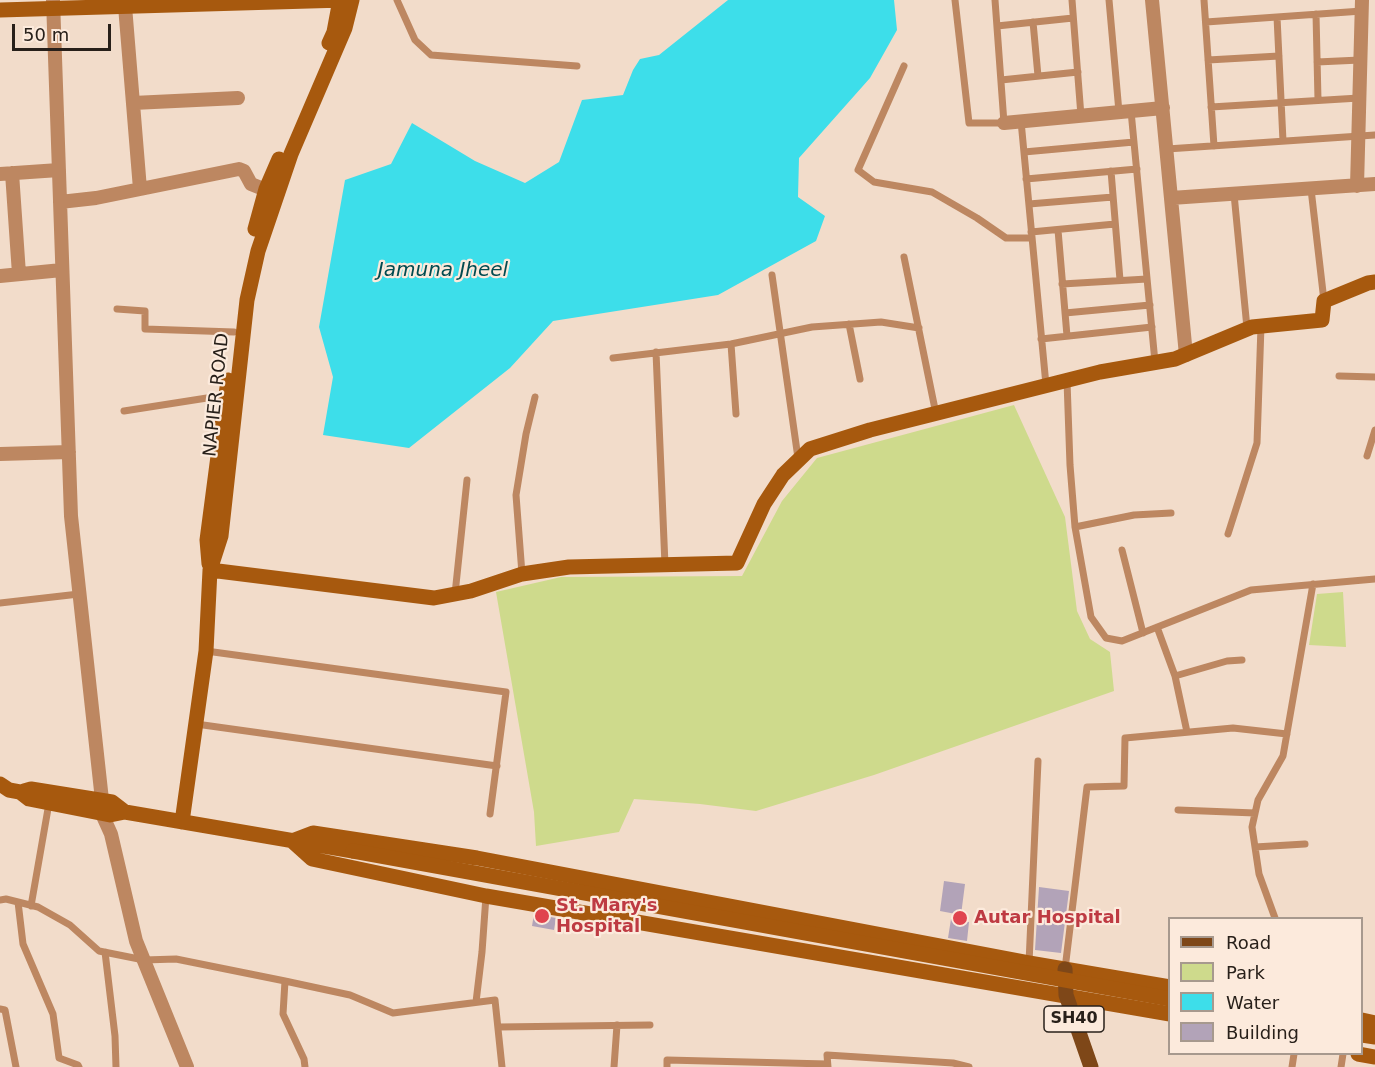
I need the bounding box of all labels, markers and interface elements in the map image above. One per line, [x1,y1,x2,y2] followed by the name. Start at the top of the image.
[15,12,114,50] scale bar
[23,24,69,45] text: 50 m
[378,259,508,283] water label: Jamuna Jheel
[200,332,234,458] street label: NAPIER ROAD
[556,895,658,938] place label: St. Mary's Hospital
[533,907,551,925] marker: St. Mary's Hospital
[974,907,1121,929] place label: Autar Hospital
[951,909,969,927] marker: Autar Hospital
[1168,917,1363,1055] legend
[1226,932,1271,953] text: Road
[1226,962,1265,983] text: Park
[1226,992,1279,1013] text: Water
[1044,1006,1104,1032] road number: SH40
[1226,1022,1299,1043] text: Building

